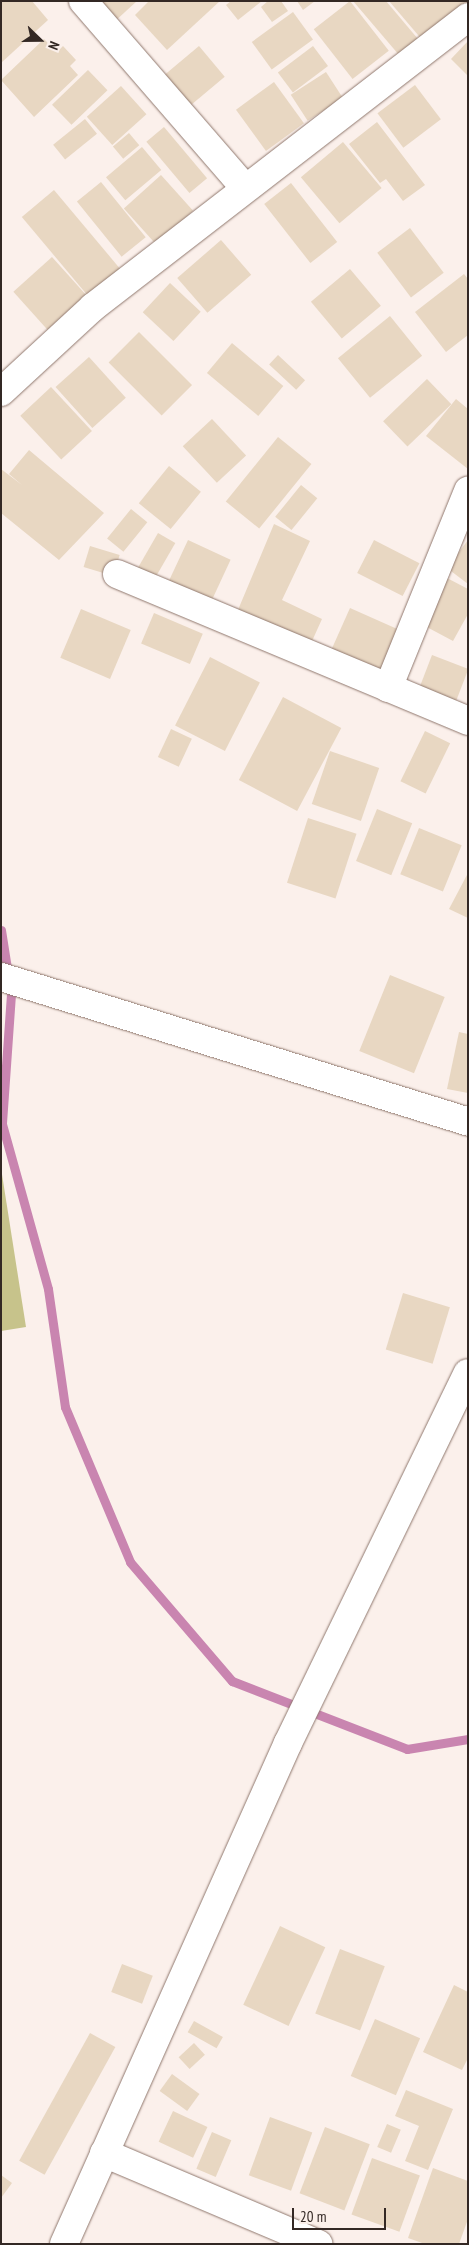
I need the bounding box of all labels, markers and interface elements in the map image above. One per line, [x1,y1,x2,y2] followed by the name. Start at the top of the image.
[15,15,65,65] north arrow
[44,39,64,52] text: N
[294,2198,388,2230] scale bar
[300,2207,326,2226] text: 20 m

